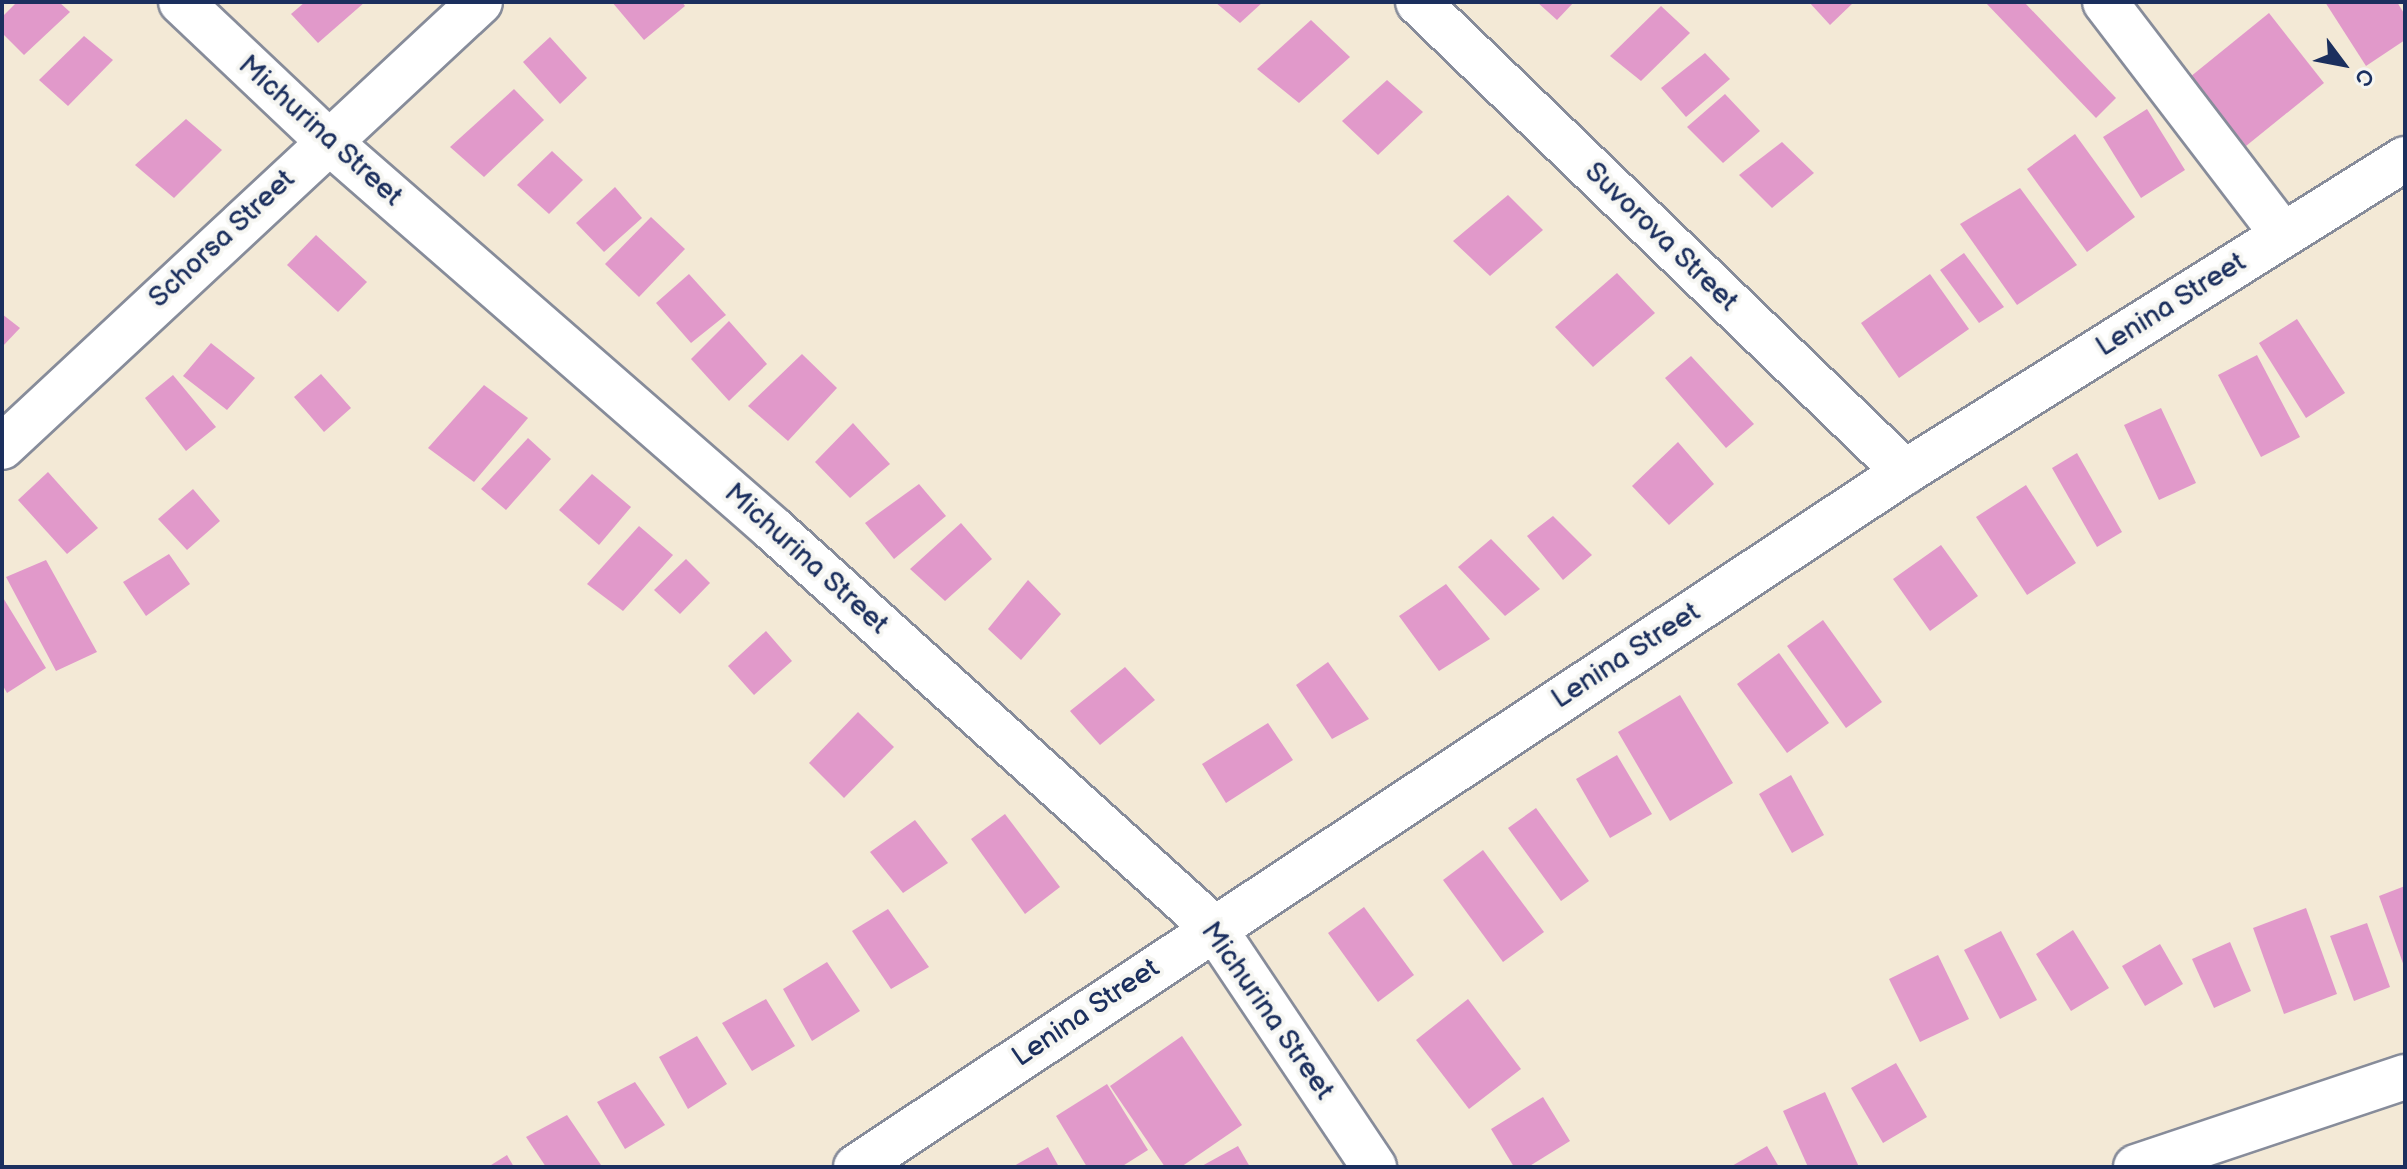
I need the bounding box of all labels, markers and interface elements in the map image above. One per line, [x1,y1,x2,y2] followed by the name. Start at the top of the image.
[2303,24,2383,104] north arrow
[231,48,409,214] street label: Michurina Street
[2348,63,2379,91] text: С
[1577,155,1745,319] street label: Suvorova Street
[142,163,302,315] street label: Schorsa Street
[2090,246,2252,364] street label: Lenina Street
[717,476,895,642] street label: Michurina Street
[1545,596,1707,716] street label: Lenina Street
[1193,916,1341,1106] street label: Michurina Street
[1006,951,1166,1075] street label: Lenina Street

